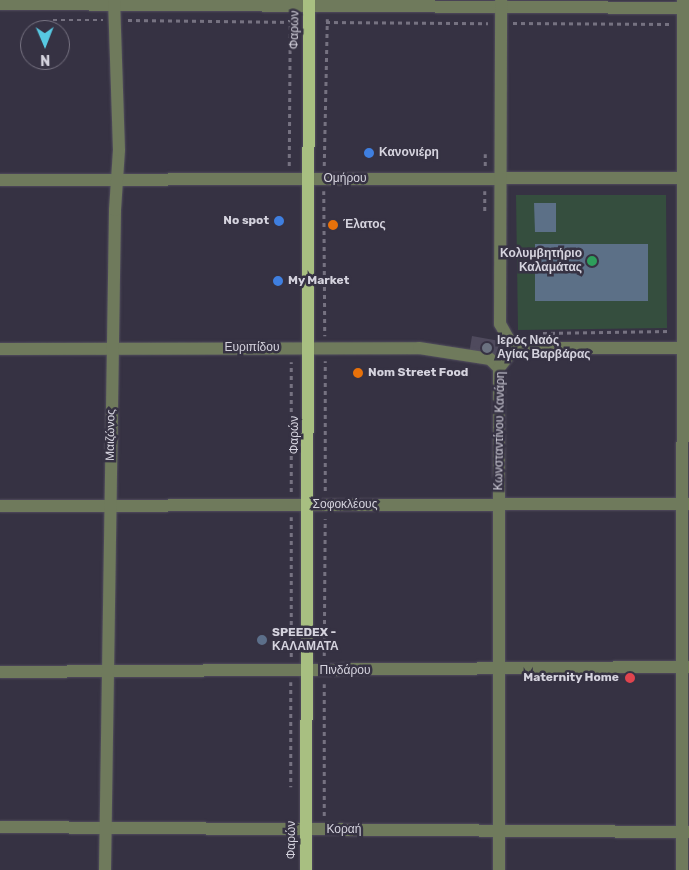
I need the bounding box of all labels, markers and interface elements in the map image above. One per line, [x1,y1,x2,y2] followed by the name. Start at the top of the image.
[287,11,303,49] street label: Φαρών
[20,20,70,70] north arrow
[40,51,50,68] text: N
[379,146,439,160] place label: Κανονιέρη
[363,147,375,159] marker: Κανονιέρη
[324,172,366,186] street label: Ομήρου
[223,214,269,228] place label: No spot
[273,215,285,227] marker: No spot
[343,218,386,232] place label: Έλατος
[327,219,339,231] marker: Έλατος
[500,247,582,275] place label: Κολυμβητήριο Καλαμάτας
[586,255,598,267] marker: Κολυμβητήριο Καλαμάτας
[288,274,350,288] place label: My Market
[272,275,284,287] marker: My Market
[497,334,591,362] place label: Ιερός Ναός Αγίας Βαρβάρας
[225,341,279,355] street label: Ευριπίδου
[481,342,493,354] marker: Ιερός Ναός Αγίας Βαρβάρας
[368,366,468,380] place label: Nom Street Food
[352,367,364,379] marker: Nom Street Food
[492,371,508,491] street label: Κωνσταντίνου Κανάρη
[103,409,119,461] street label: Μαιζώνος
[288,416,302,454] street label: Φαρών
[313,498,377,512] street label: Σοφοκλέους
[272,626,339,654] place label: SPEEDEX - ΚΑΛΑΜΑΤΑ
[256,634,268,646] marker: SPEEDEX - ΚΑΛΑΜΑΤΑ
[319,664,371,678] street label: Πινδάρου
[523,671,619,685] place label: Maternity Home
[623,671,637,685] marker: Maternity Home
[285,821,299,859] street label: Φαρών
[327,823,361,837] street label: Κοραή

